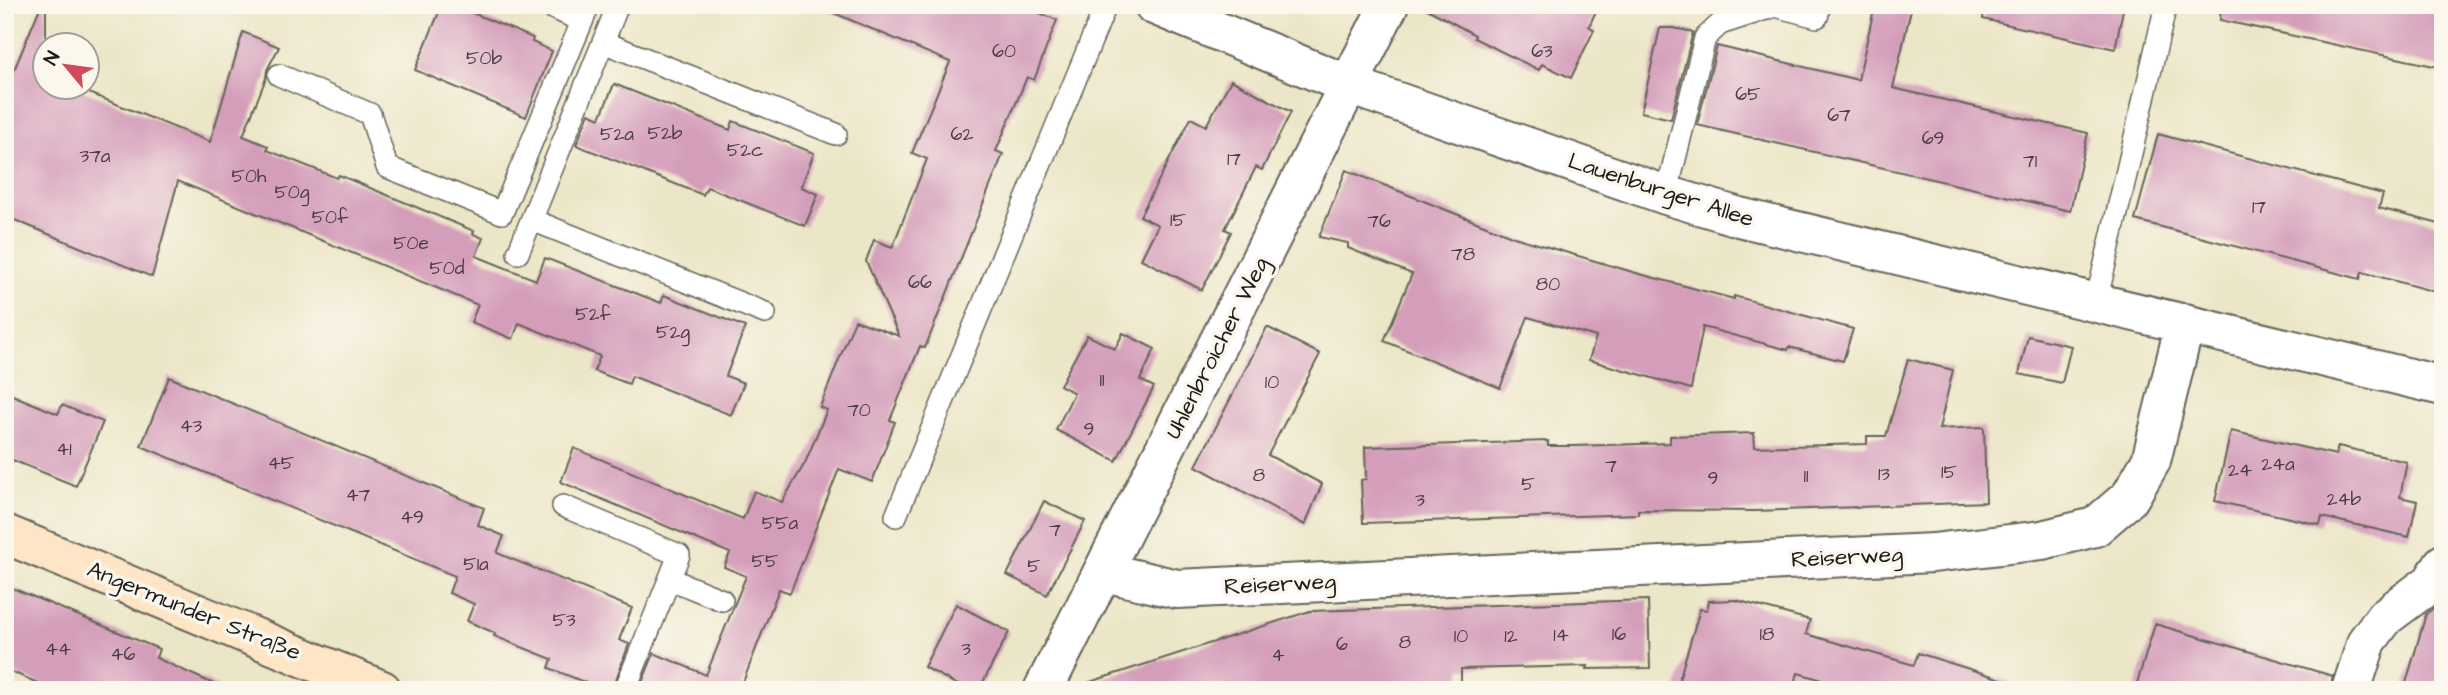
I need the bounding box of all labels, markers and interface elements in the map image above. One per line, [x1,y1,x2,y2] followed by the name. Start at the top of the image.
[32,32,102,102] north arrow
[992,38,1016,65] house number: 60
[1531,38,1553,65] house number: 63
[466,45,502,72] house number: 50b
[38,47,67,70] text: N
[1735,81,1761,108] house number: 65
[1827,102,1851,129] house number: 67
[648,120,683,147] house number: 52b
[600,121,634,148] house number: 52a
[951,121,974,148] house number: 62
[1922,125,1944,152] house number: 69
[727,137,763,164] house number: 52c
[79,143,111,170] house number: 37a
[1564,145,1758,236] street label: Lauenburger Allee
[1227,146,1241,173] house number: 17
[2023,148,2038,175] house number: 71
[232,163,267,190] house number: 50h
[274,179,310,207] house number: 50g
[2252,194,2266,221] house number: 17
[312,204,349,231] house number: 50f
[1170,207,1186,234] house number: 15
[1367,208,1391,235] house number: 76
[393,230,429,257] house number: 50e
[1451,241,1475,268] house number: 78
[1157,251,1278,445] street label: Uhlenbroicher Weg
[429,255,465,282] house number: 50d
[908,269,932,296] house number: 66
[1536,271,1560,298] house number: 80
[575,301,612,328] house number: 52f
[656,319,690,347] house number: 52g
[1100,367,1105,394] house number: 11
[1265,369,1279,396] house number: 10
[847,397,871,424] house number: 70
[180,413,203,440] house number: 43
[1084,416,1094,443] house number: 9
[56,436,72,463] house number: 41
[268,450,295,477] house number: 45
[2261,451,2295,478] house number: 24a
[1605,453,1617,480] house number: 7
[2228,457,2252,484] house number: 24
[1941,459,1957,486] house number: 15
[1878,461,1890,488] house number: 13
[1253,462,1265,489] house number: 8
[1804,463,1809,490] house number: 11
[1708,465,1718,492] house number: 9
[1521,471,1535,498] house number: 5
[346,482,371,509] house number: 47
[2327,486,2362,513] house number: 24b
[1415,487,1425,514] house number: 3
[400,504,424,531] house number: 49
[762,510,799,537] house number: 55a
[1049,517,1061,544] house number: 7
[1790,538,1904,577] street label: Reiserweg
[752,548,779,575] house number: 55
[463,551,489,578] house number: 51a
[1027,553,1041,580] house number: 5
[82,554,306,669] street label: Angermunder Straße
[1223,565,1337,604] street label: Reiserweg
[552,607,576,634] house number: 53
[1612,621,1626,648] house number: 16
[1760,621,1774,648] house number: 18
[1553,622,1569,649] house number: 14
[1454,623,1468,650] house number: 10
[1504,623,1518,650] house number: 12
[1399,629,1411,656] house number: 8
[1336,631,1348,658] house number: 6
[45,636,71,663] house number: 44
[961,636,971,663] house number: 3
[111,641,136,668] house number: 46
[1272,642,1285,669] house number: 4

